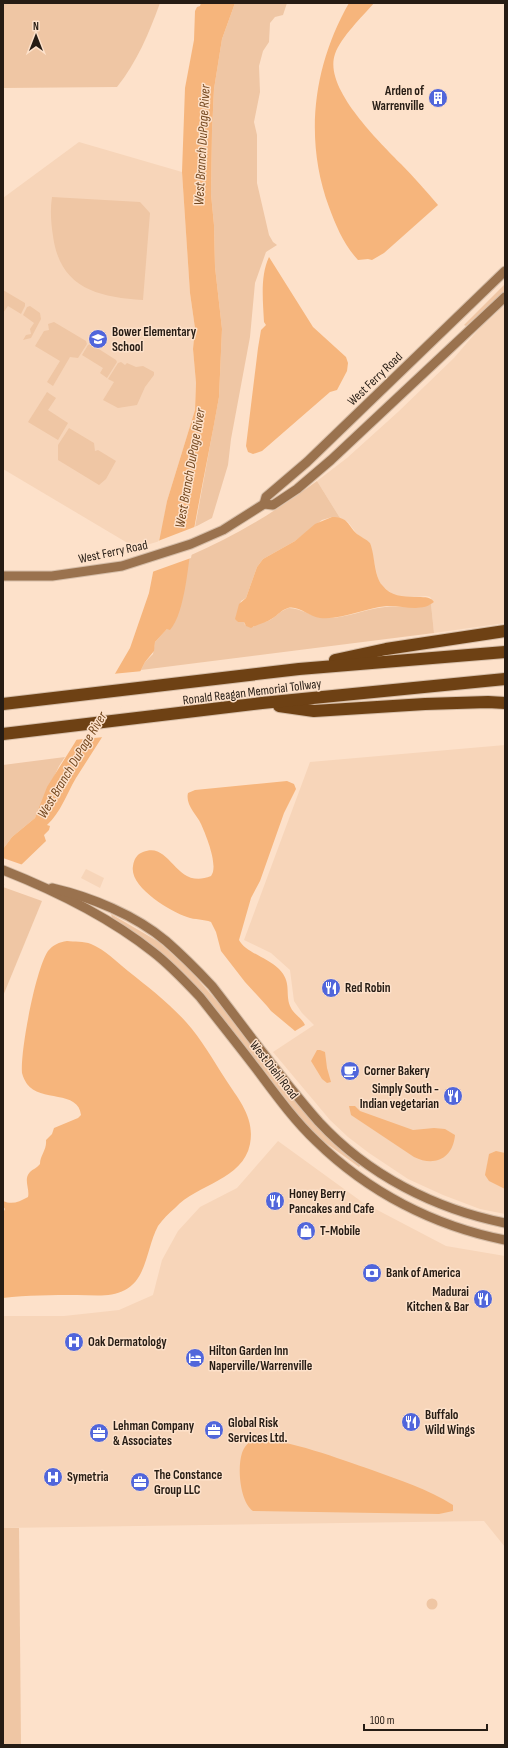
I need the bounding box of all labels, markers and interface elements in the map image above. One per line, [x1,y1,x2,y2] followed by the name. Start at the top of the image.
[16,16,56,56] north arrow
[33,20,39,33] text: N
[190,83,214,206] water label: West Branch DuPage River
[372,83,425,114] place label: Arden of Warrenville
[427,87,449,109] building icon: Arden of Warrenville
[112,324,197,355] place label: Bower Elementary School
[87,328,109,350] school or university icon: Bower Elementary School
[344,349,406,409] street label: West Ferry Road
[171,406,209,529] water label: West Branch DuPage River
[77,537,149,567] street label: West Ferry Road
[182,676,322,708] street label: Ronald Reagan Memorial Tollway
[34,708,111,821] water label: West Branch DuPage River
[320,977,342,999] restaurant icon: Red Robin
[345,980,391,996] place label: Red Robin
[246,1038,302,1102] street label: West Diehl Road
[339,1060,361,1082] cafe icon: Corner Bakery
[364,1063,430,1079] place label: Corner Bakery
[360,1081,439,1112] place label: Simply South - Indian vegetarian
[442,1085,464,1107] restaurant icon: Simply South - Indian vegetarian
[289,1186,375,1217] place label: Honey Berry Pancakes and Cafe
[264,1190,286,1212] restaurant icon: Honey Berry Pancakes and Cafe
[295,1220,317,1242] shop icon: T-Mobile
[320,1223,361,1239] place label: T-Mobile
[361,1262,383,1284] bank icon: Bank of America
[386,1265,460,1281] place label: Bank of America
[407,1284,469,1315] place label: Madurai Kitchen & Bar
[472,1288,494,1310] restaurant icon: Madurai Kitchen & Bar
[63,1331,85,1353] hospital icon: Oak Dermatology
[88,1334,167,1350] place label: Oak Dermatology
[209,1343,313,1374] place label: Hilton Garden Inn Naperville/Warrenville
[184,1347,206,1369] hotel icon: Hilton Garden Inn Naperville/Warrenville
[425,1407,475,1438] place label: Buffalo Wild Wings
[400,1411,422,1433] restaurant icon: Buffalo Wild Wings
[228,1415,287,1446] place label: Global Risk Services Ltd.
[113,1418,195,1449] place label: Lehman Company & Associates
[203,1419,225,1441] office icon: Global Risk Services Ltd.
[88,1422,110,1444] office icon: Lehman Company & Associates
[42,1466,64,1488] hospital icon: Symetria
[154,1467,223,1498] place label: The Constance Group LLC
[67,1469,109,1485] place label: Symetria
[129,1471,151,1493] office icon: The Constance Group LLC
[364,1706,487,1732] scale bar
[370,1713,395,1728] text: 100 m

